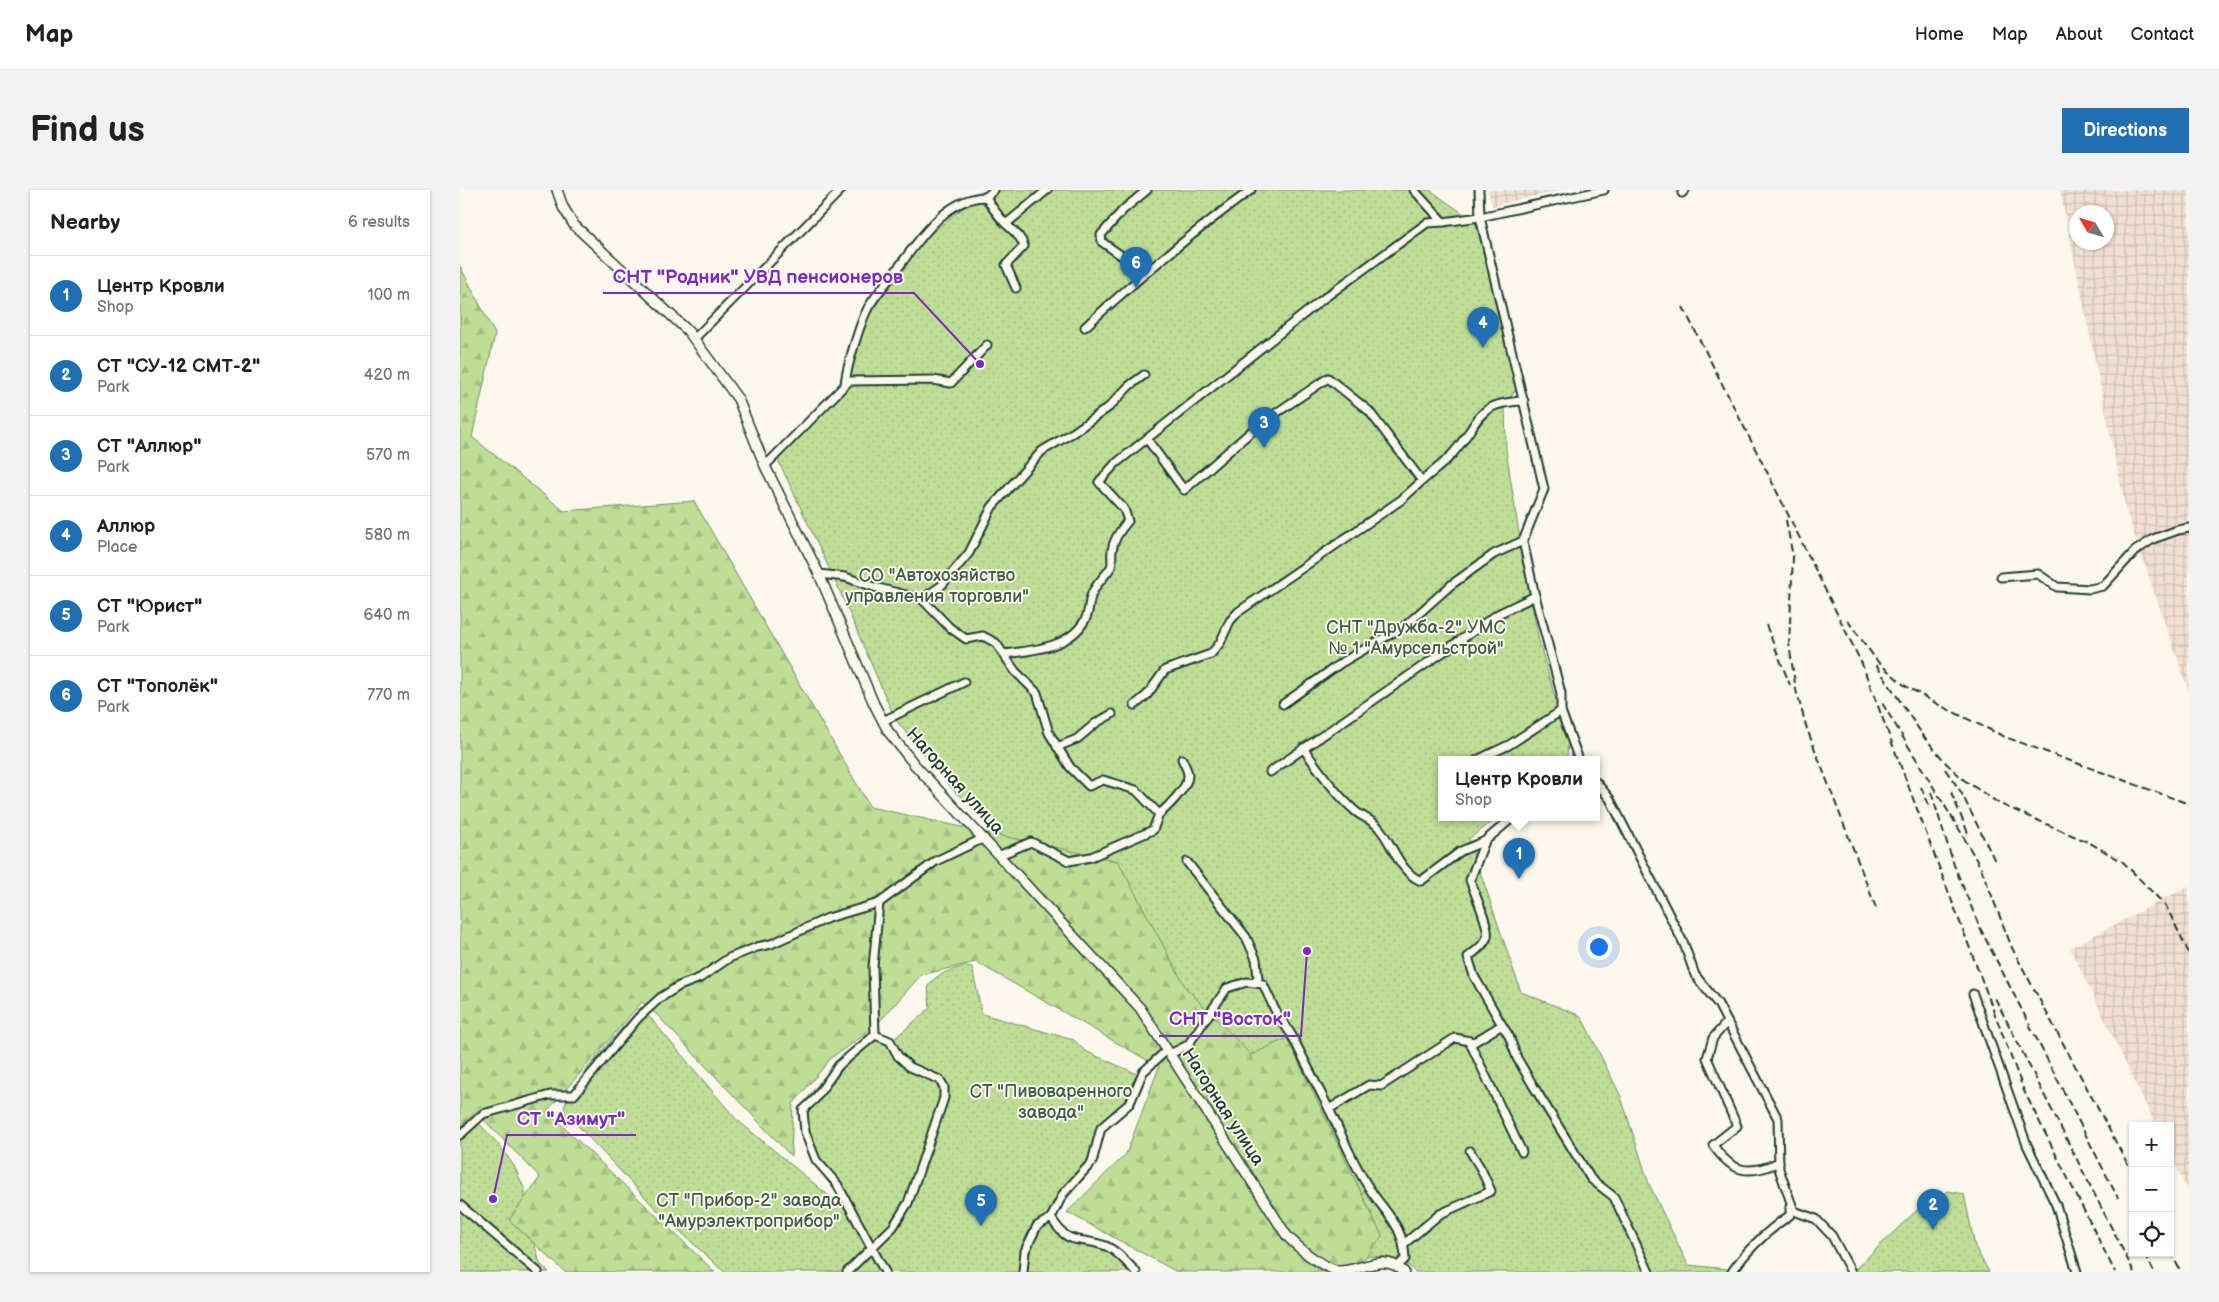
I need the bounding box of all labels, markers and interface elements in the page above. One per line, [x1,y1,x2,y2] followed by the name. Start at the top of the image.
[25,20,73,49] text: Map
[1915,24,1964,45] text: Home
[1992,24,2028,45] text: Map
[2056,24,2103,45] text: About
[2131,24,2194,45] text: Contact
[2062,108,2189,153] button: Directions
[30,109,145,152] text: Find us
[2069,205,2114,250] north arrow
[50,210,120,235] text: Nearby
[348,213,410,232] text: 6 results
[1120,247,1152,288] pin: 6
[603,259,914,293] callout: СНТ "Родник" УВД пенсионеров
[613,266,904,289] text: СНТ "Родник" УВД пенсионеров
[97,275,225,298] text: Центр Кровли
[63,286,69,305] text: 1
[367,286,410,305] text: 100 m
[97,298,134,317] text: Shop
[1467,307,1499,348] pin: 4
[97,355,260,378] text: СТ "СУ-12 СМТ-2"
[61,366,71,385] text: 2
[364,366,410,385] text: 420 m
[97,378,129,397] text: Park
[1248,407,1280,448] pin: 3
[97,435,201,458] text: СТ "Аллюр"
[61,446,71,465] text: 3
[366,446,410,465] text: 570 m
[97,458,129,477] text: Park
[97,515,155,538] text: Аллюр
[61,526,71,545] text: 4
[365,526,410,545] text: 580 m
[97,538,138,557] text: Place
[845,565,1029,607] park label: СО "Автохозяйство управления торговли"
[97,595,202,618] text: СТ "Юрист"
[61,606,71,625] text: 5
[364,606,410,625] text: 640 m
[1326,617,1506,659] park label: СНТ "Дружба-2" УМС № 1 "Амурсельстрой"
[97,618,129,637] text: Park
[97,675,218,698] text: СТ "Тополёк"
[61,686,71,705] text: 6
[367,686,410,705] text: 770 m
[97,698,129,717] text: Park
[902,724,1008,839] street label: Нагорная улица
[1438,756,1600,821] popup
[1455,768,1583,791] text: Центр Кровли
[1455,791,1492,810] text: Shop
[1503,838,1535,879] pin: 1
[1586,934,1612,960] your location
[1159,1002,1301,1036] callout: СНТ "Восток"
[1169,1008,1291,1031] text: СНТ "Восток"
[1177,1044,1269,1170] street label: Нагорная улица
[970,1081,1132,1123] park label: СТ "Пивоваренного завода"
[507,1101,636,1135] callout: СТ "Азимут"
[517,1108,625,1131] text: СТ "Азимут"
[2129,1122,2174,1257] map controls
[2129,1122,2174,1167] button: +
[2129,1167,2174,1212] button: −
[965,1185,997,1226] pin: 5
[1917,1189,1949,1230] pin: 2
[656,1190,842,1232] park label: СТ "Прибор-2" завода "Амурэлектроприбор"
[2129,1212,2174,1257] button: locate

